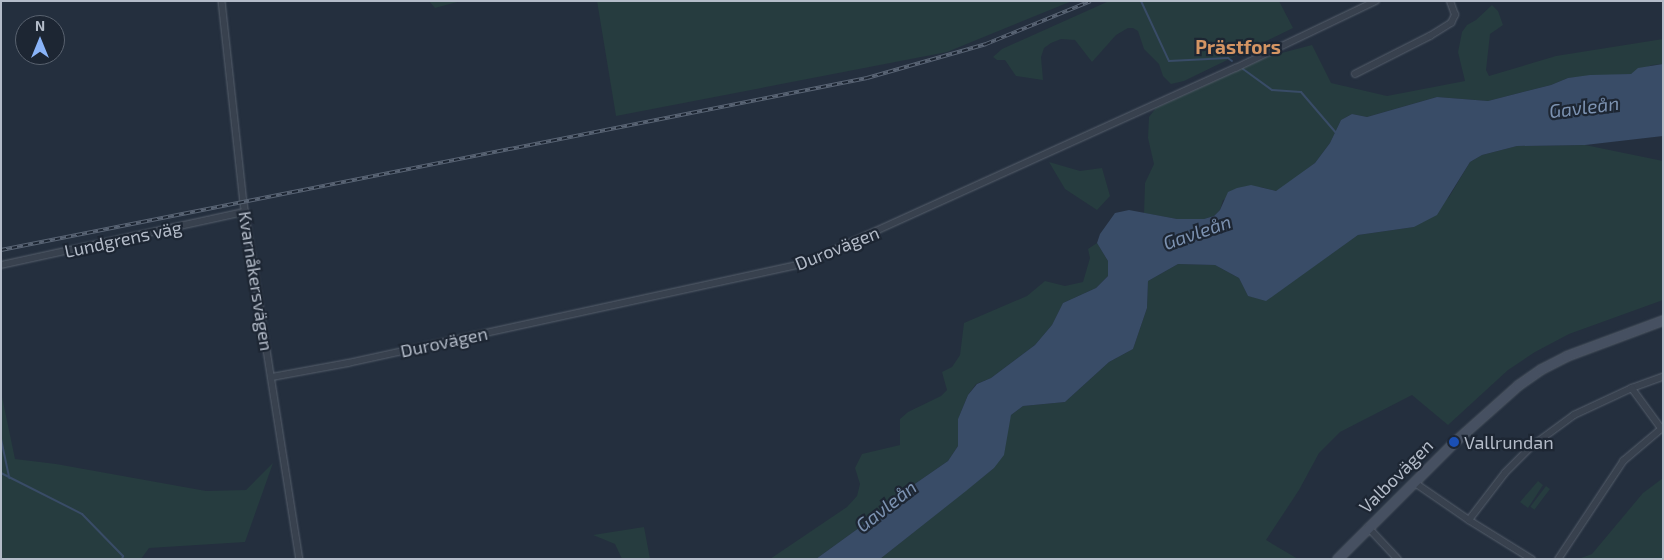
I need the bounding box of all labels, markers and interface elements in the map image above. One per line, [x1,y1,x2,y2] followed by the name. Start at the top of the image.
[15,15,65,65] north arrow
[35,17,45,34] text: N
[1195,36,1281,58] district label: Prästfors
[1548,91,1620,123] water label: Gavleån
[234,210,278,352] street label: Kvarnåkersvägen
[1160,210,1234,254] water label: Gavleån
[62,216,184,262] street label: Lundgrens väg
[792,221,882,275] street label: Durovägen
[398,322,490,362] street label: Durovägen
[1464,431,1554,453] place label: Vallrundan
[1355,435,1437,517] street label: Valbovägen
[1448,436,1460,448] marker: Vallrundan
[851,475,921,537] water label: Gavleån

